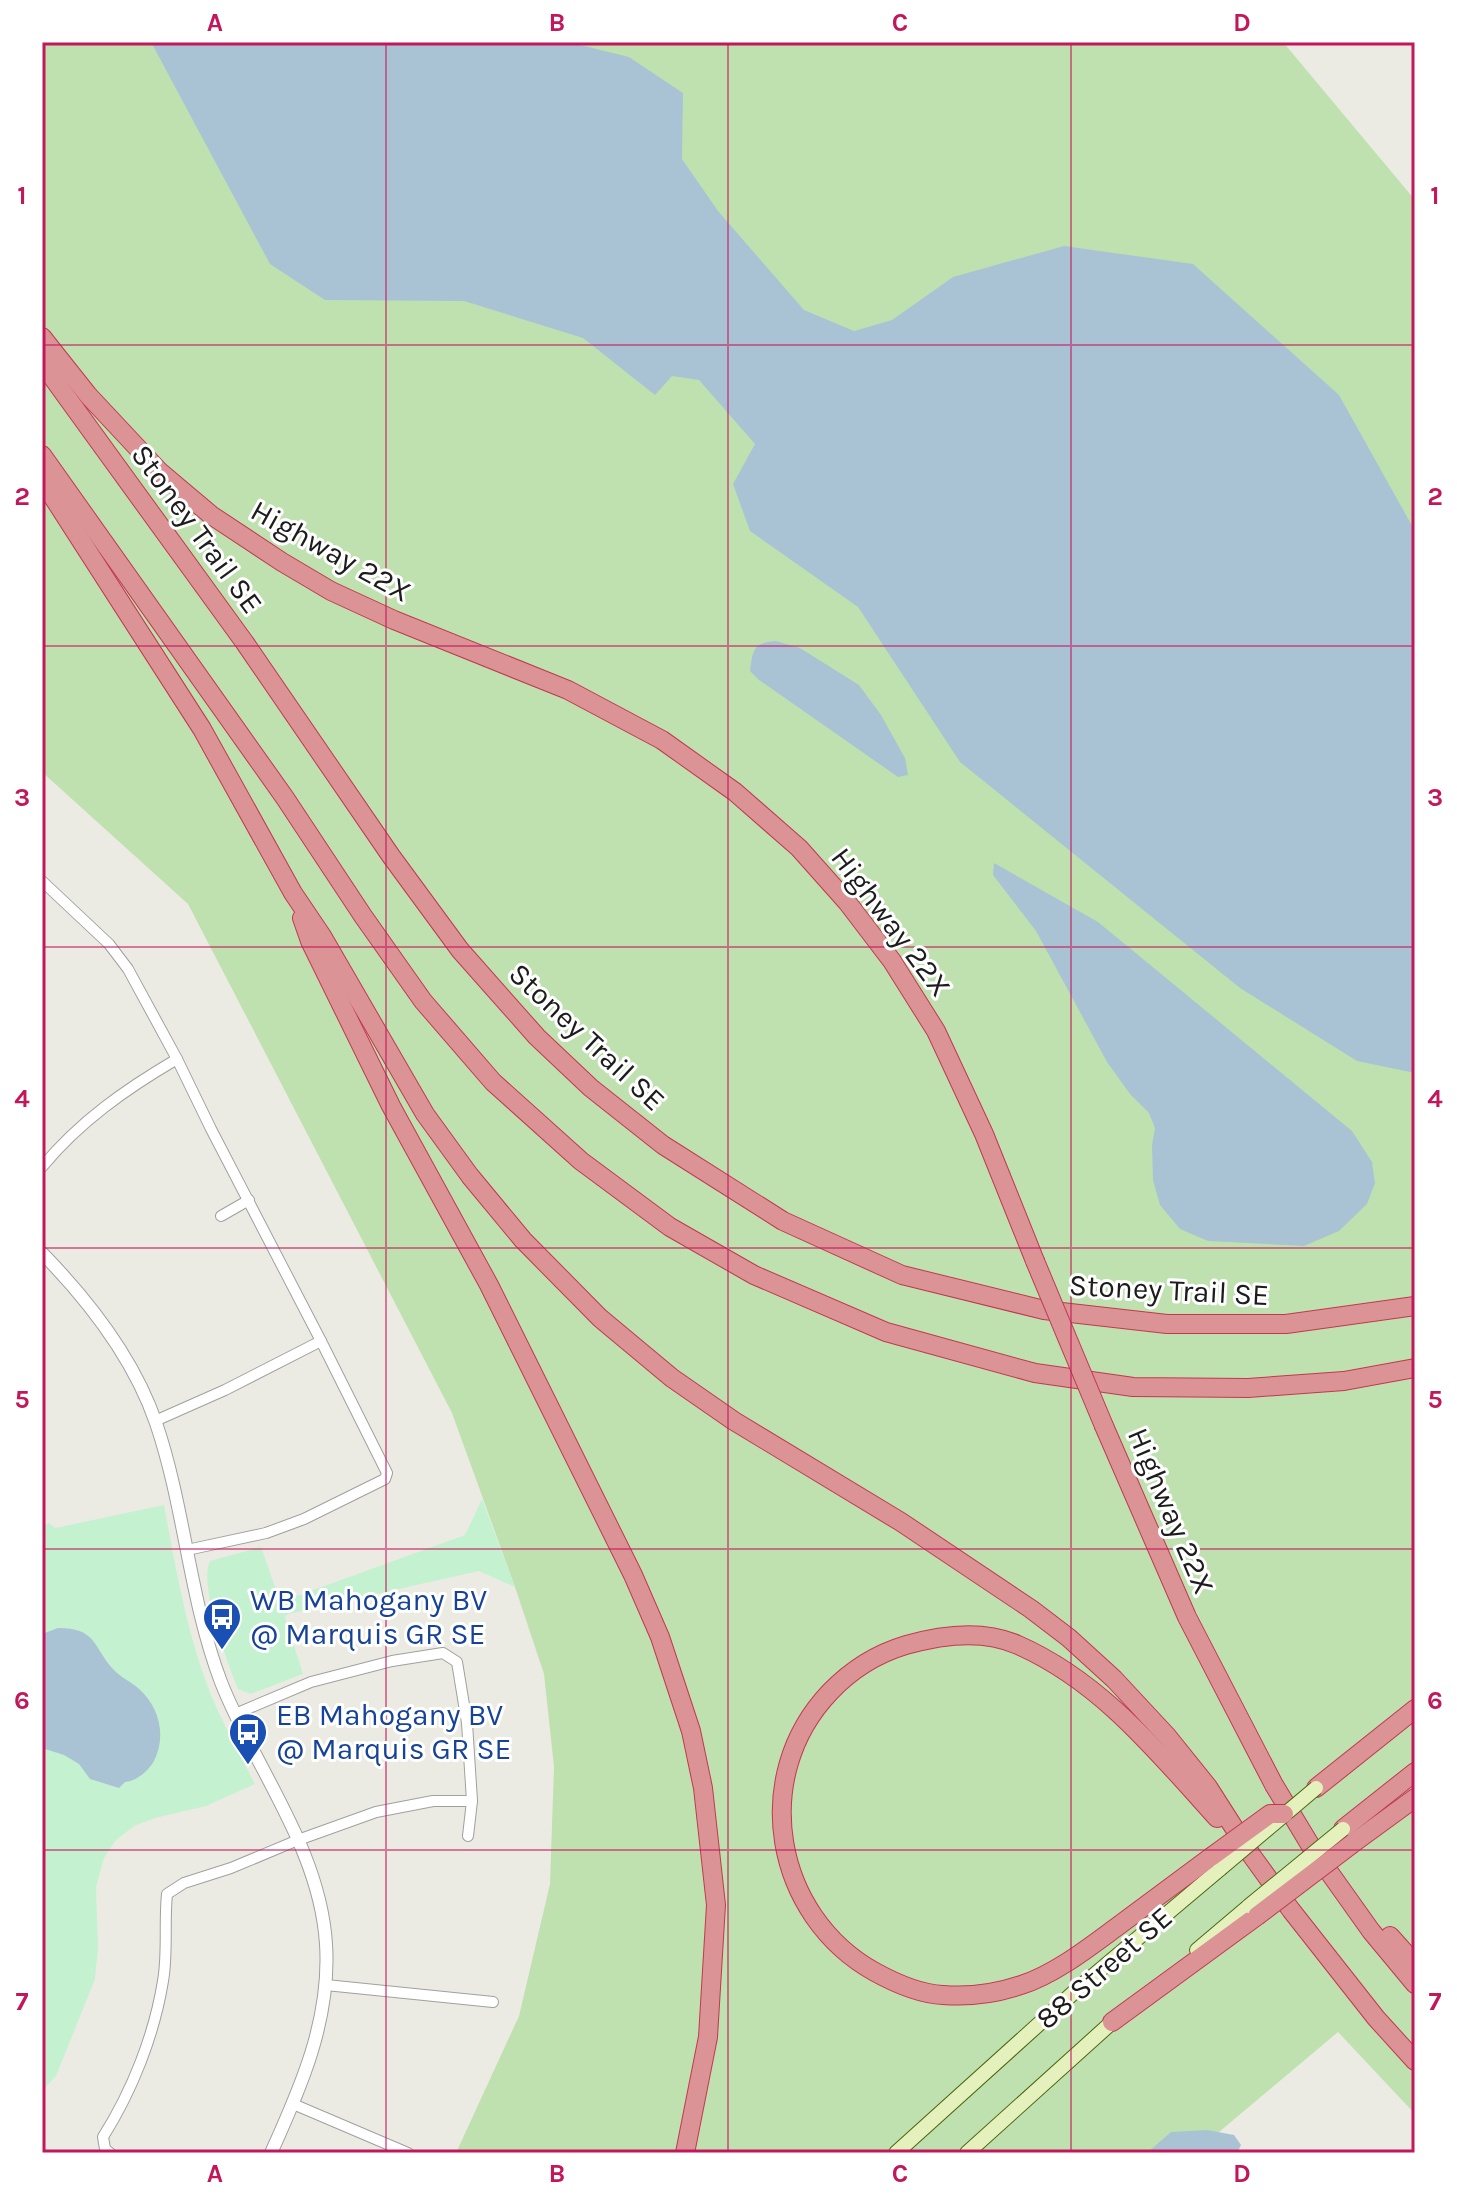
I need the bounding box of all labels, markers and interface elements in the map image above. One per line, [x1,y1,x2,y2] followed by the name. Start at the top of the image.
[207,7,223,38] text: A
[549,7,565,38] text: B
[892,7,908,38] text: C
[1233,7,1251,38] text: D
[17,180,27,211] text: 1
[1430,180,1440,211] text: 1
[124,437,270,621] street label: Stoney Trail SE
[14,481,30,512] text: 2
[1427,481,1443,512] text: 2
[245,492,417,610] street label: Highway 22X
[14,782,30,813] text: 3
[1427,782,1443,813] text: 3
[823,840,959,1004] street label: Highway 22X
[502,956,672,1118] street label: Stoney Trail SE
[14,1083,30,1114] text: 4
[1427,1083,1443,1114] text: 4
[1068,1267,1270,1313] street label: Stoney Trail SE
[14,1384,30,1415] text: 5
[1427,1384,1443,1415] text: 5
[1120,1422,1222,1600] street label: Highway 22X
[250,1582,487,1652] place label: WB Mahogany BV @ Marquis GR SE
[201,1596,243,1651] bus stop icon: WB Mahogany BV @ Marquis GR SE
[14,1685,30,1716] text: 6
[1427,1685,1443,1716] text: 6
[276,1697,511,1767] place label: EB Mahogany BV @ Marquis GR SE
[227,1711,269,1766] bus stop icon: EB Mahogany BV @ Marquis GR SE
[1029,1899,1179,2037] street label: 88 Street SE
[16,1986,29,2017] text: 7
[1429,1986,1442,2017] text: 7
[207,2158,223,2189] text: A
[549,2158,565,2189] text: B
[892,2158,908,2189] text: C
[1233,2158,1251,2189] text: D

